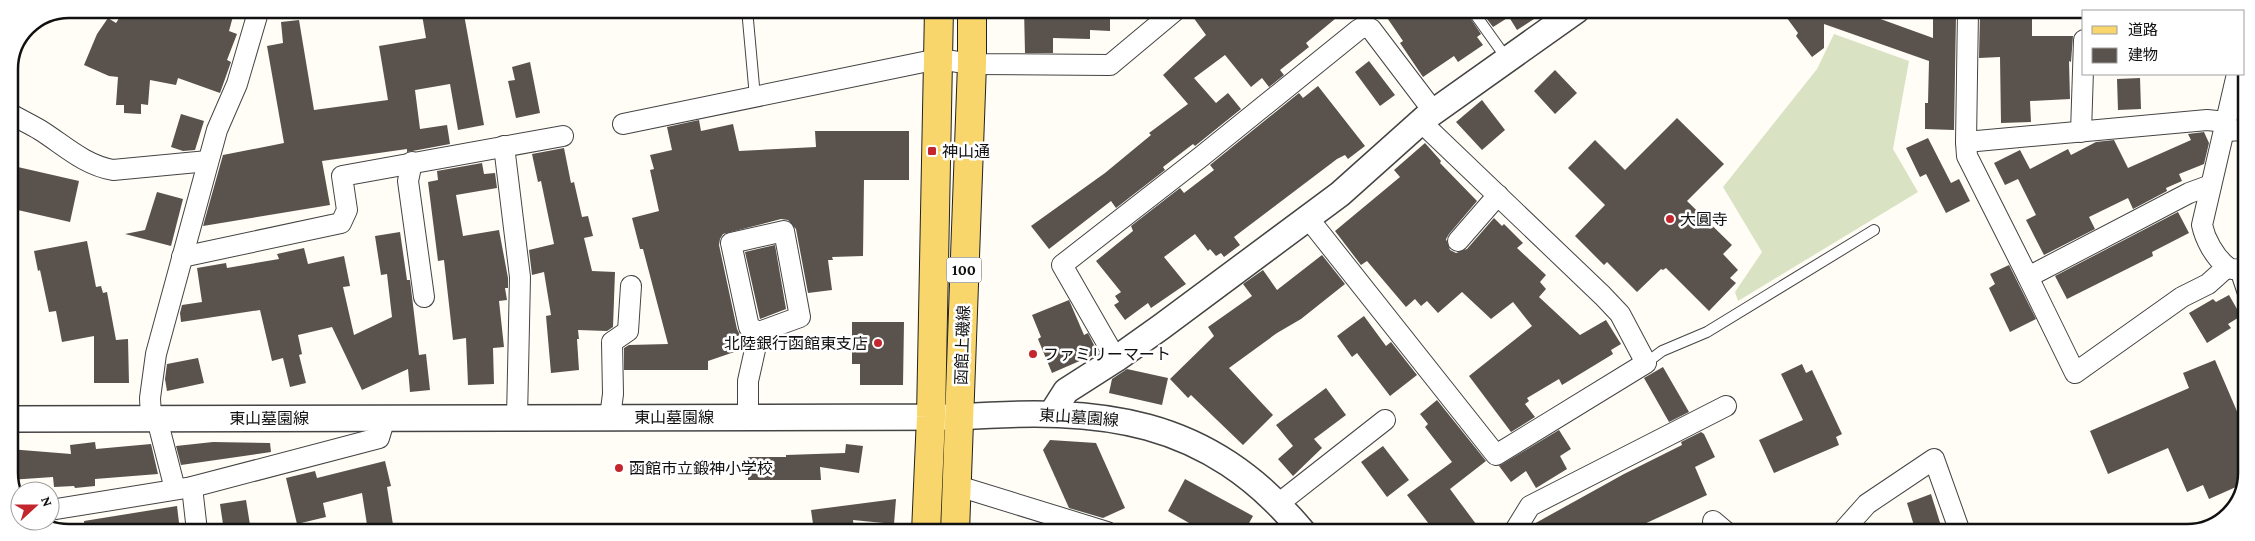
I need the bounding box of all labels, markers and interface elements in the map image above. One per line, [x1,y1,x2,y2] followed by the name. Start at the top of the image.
[2082,10,2245,75] legend
[2128,22,2158,38] text: 道路
[2128,47,2158,63] text: 建物
[942,143,990,160] place label: 神山通
[926,145,938,157] marker: 神山通
[1680,211,1728,228] place label: 大圓寺
[1664,213,1676,225] marker: 大圓寺
[946,258,982,282] road number: 100
[953,305,972,385] street label: 函館上磯線
[724,335,868,352] place label: 北陸銀行函館東支店
[872,337,884,349] marker: 北陸銀行函館東支店
[1043,346,1171,363] place label: ファミリーマート
[1027,348,1039,360] marker: ファミリーマート
[1038,406,1119,429] street label: 東山墓園線
[634,409,714,426] street label: 東山墓園線
[229,410,309,427] street label: 東山墓園線
[629,460,773,477] place label: 函館市立鍛神小学校
[613,462,625,474] marker: 函館市立鍛神小学校
[10,481,60,531] north arrow
[38,494,56,509] text: N

